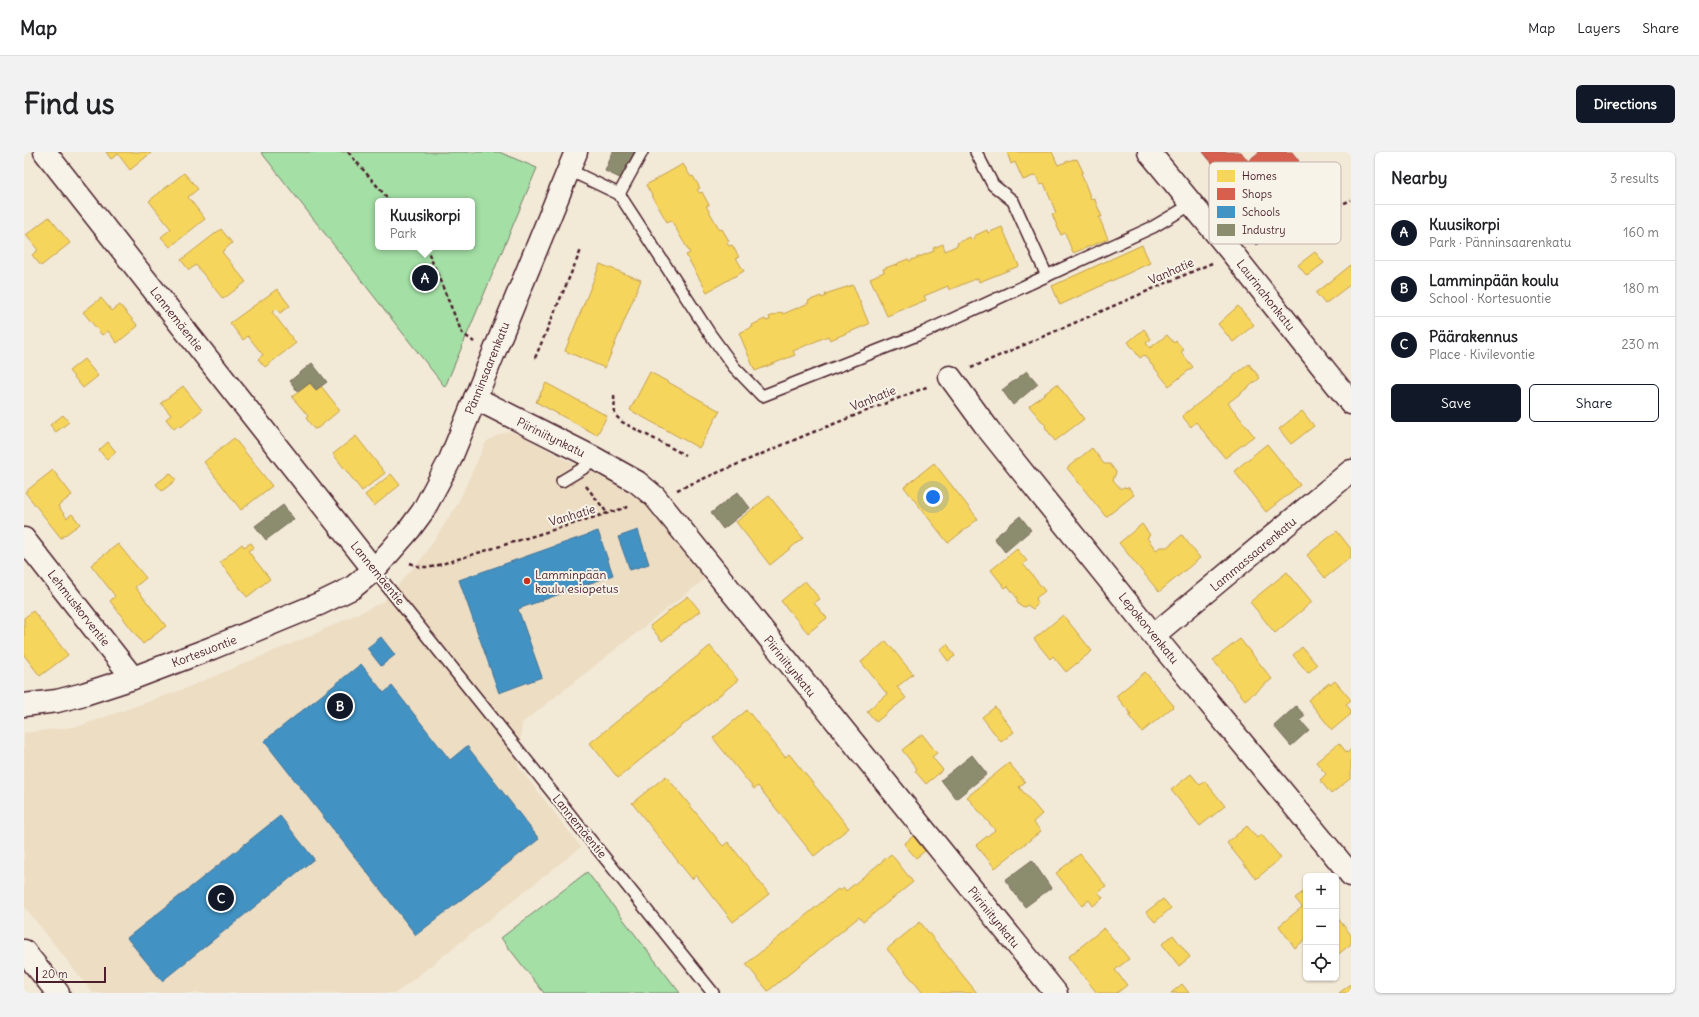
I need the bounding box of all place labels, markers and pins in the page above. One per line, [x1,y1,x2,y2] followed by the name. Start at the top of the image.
[412,263,438,293] pin: A
[535,567,619,596] place label: Lamminpään koulu esiopetus
[522,576,532,586] marker: Lamminpään koulu esiopetus
[327,691,353,721] pin: B
[208,883,234,913] pin: C

